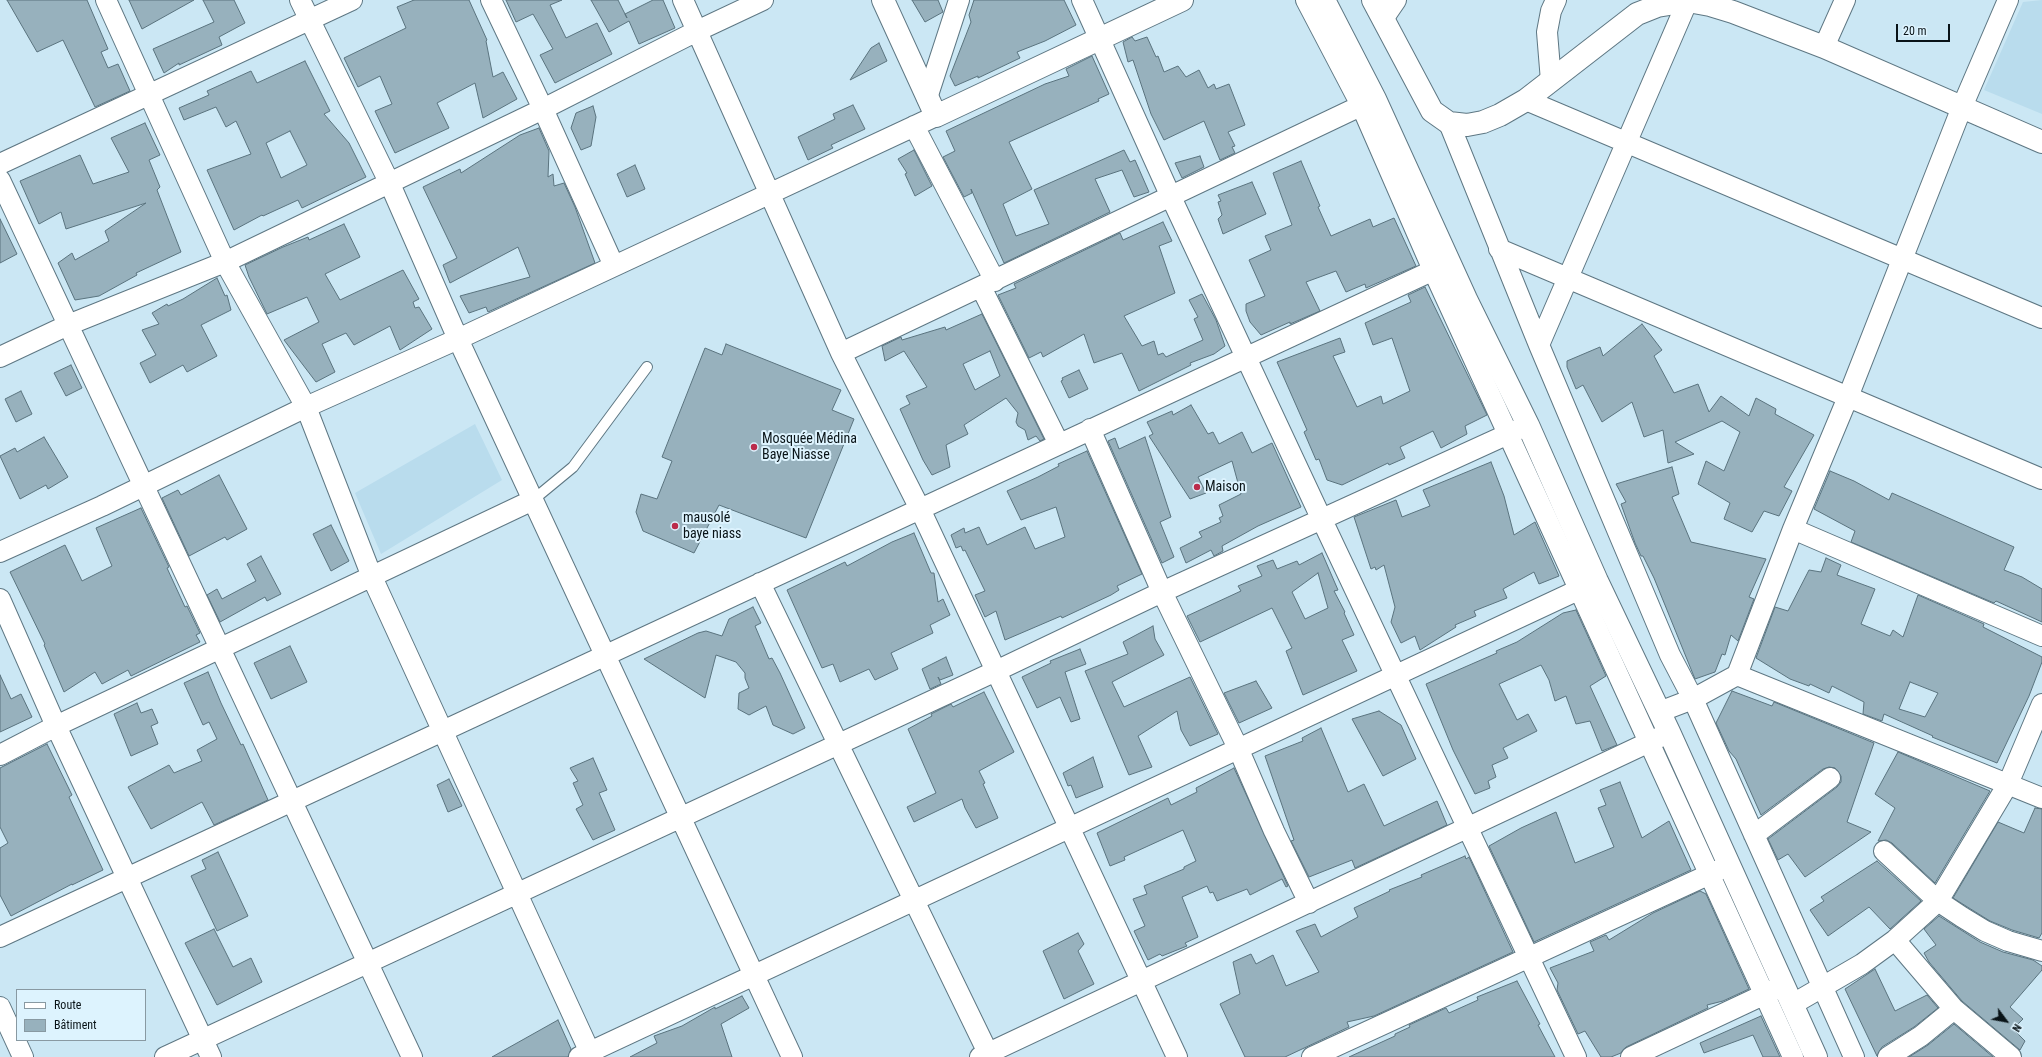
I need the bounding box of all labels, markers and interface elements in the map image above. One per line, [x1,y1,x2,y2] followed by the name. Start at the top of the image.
[1898,16,1952,42] scale bar
[1903,24,1927,38] text: 20 m
[762,431,857,464] place label: Mosquée Médina Baye Niasse
[749,442,759,452] marker: Mosquée Médina Baye Niasse
[1205,479,1246,495] place label: Maison
[1192,482,1202,492] marker: Maison
[683,510,741,542] place label: mausolé baye niass
[670,521,680,531] marker: mausolé baye niass
[16,989,146,1041] legend
[54,998,81,1012] text: Route
[1986,1001,2026,1041] north arrow
[54,1018,97,1032] text: Bâtiment
[2009,1021,2024,1034] text: N

